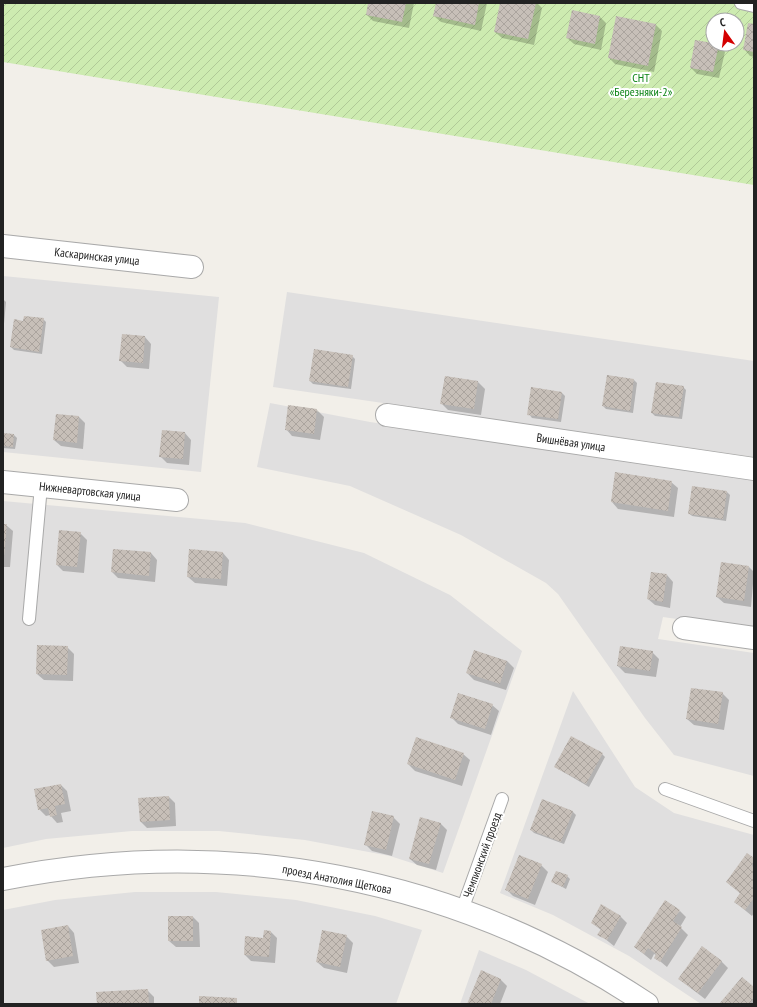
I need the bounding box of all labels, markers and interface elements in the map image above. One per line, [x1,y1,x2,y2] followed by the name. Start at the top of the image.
[705,12,745,52] north arrow
[718,15,727,30] text: С
[610,70,673,99] park label: СНТ «Березняки-2»
[54,244,141,268] street label: Каскаринская улица
[535,430,607,454] street label: Вишнёвая улица
[38,478,142,504] street label: Нижневартовская улица
[460,810,505,900] street label: Чемпионский проезд
[281,861,393,897] street label: проезд Анатолия Щеткова

